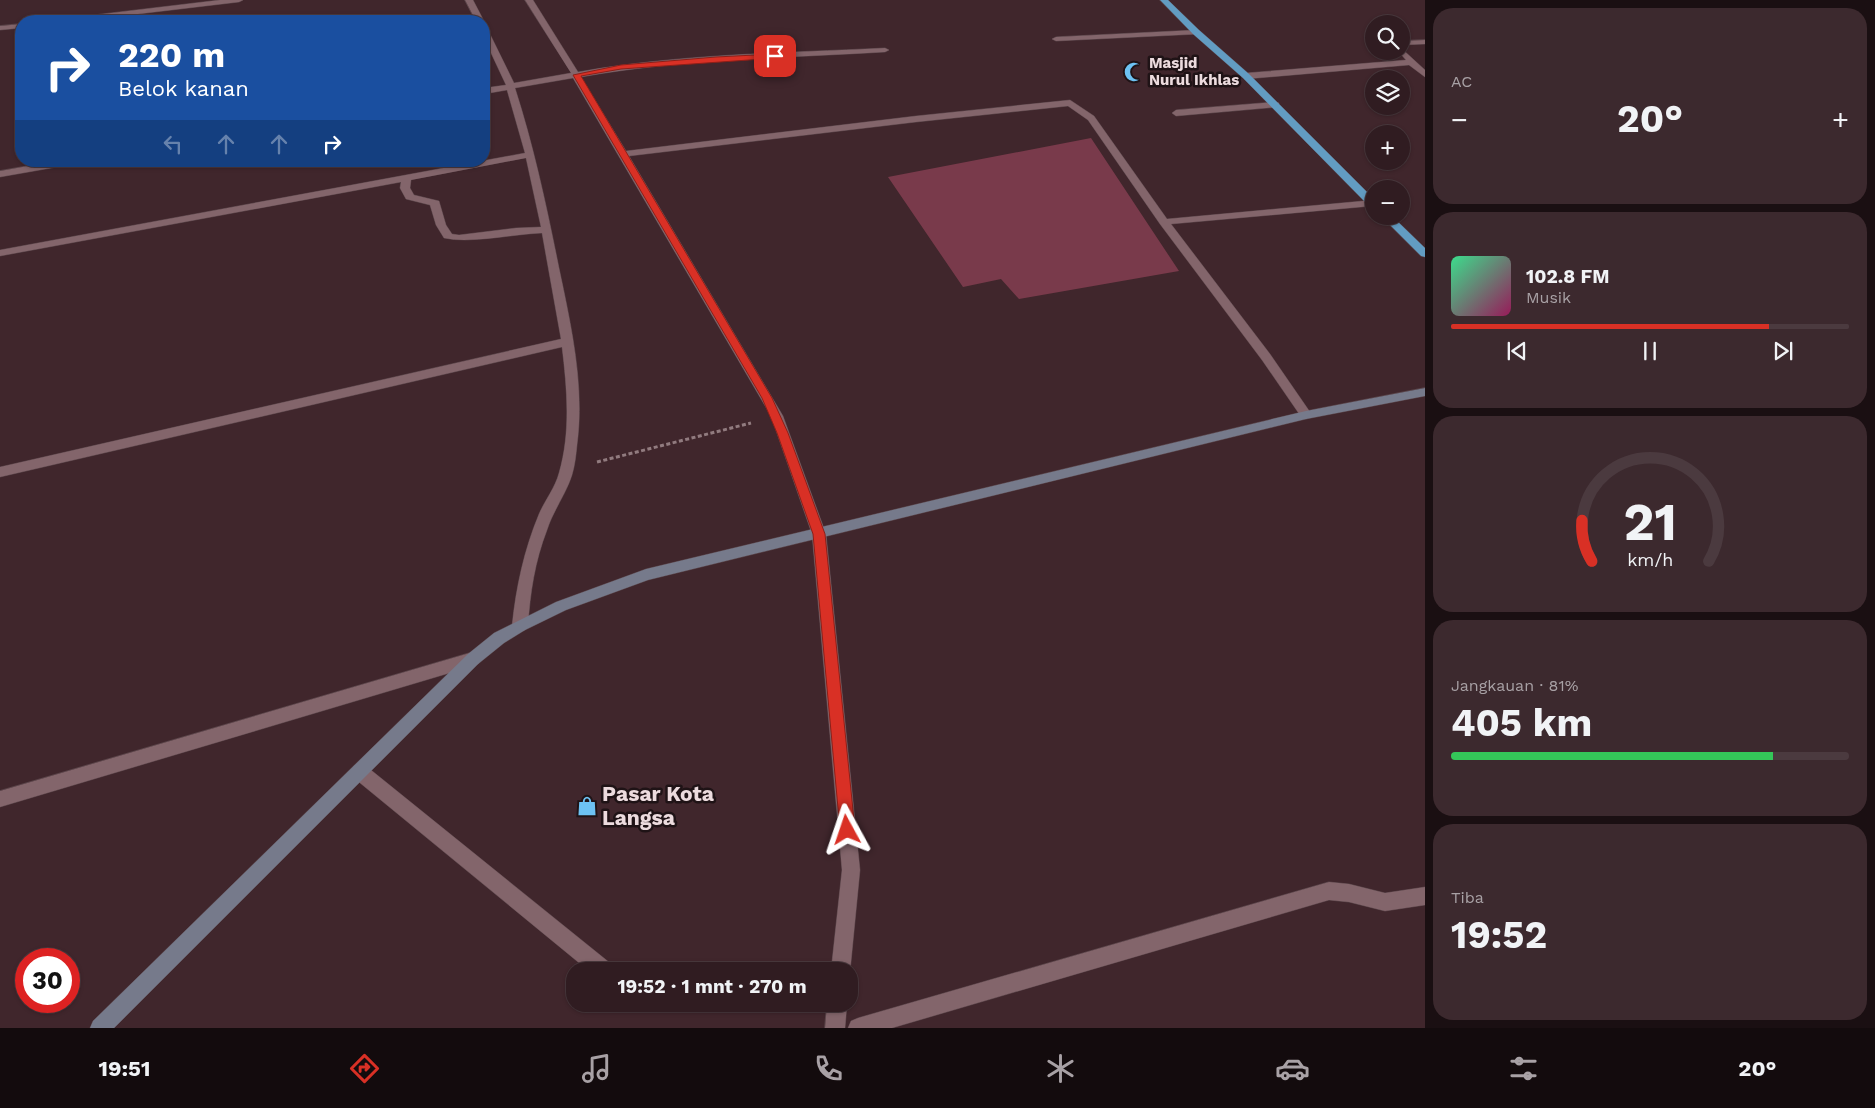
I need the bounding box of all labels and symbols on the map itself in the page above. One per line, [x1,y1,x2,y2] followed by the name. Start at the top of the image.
[754,35,796,77] pin
[1149,54,1239,89] place label: Masjid Nurul Ikhlas
[1123,61,1145,83] mosque icon: Masjid Nurul Ikhlas
[602,781,715,830] place label: Pasar Kota Langsa
[576,795,598,817] shop icon: Pasar Kota Langsa
[820,803,872,855] position arrow
[15,948,80,1013] speed limit sign: 30

